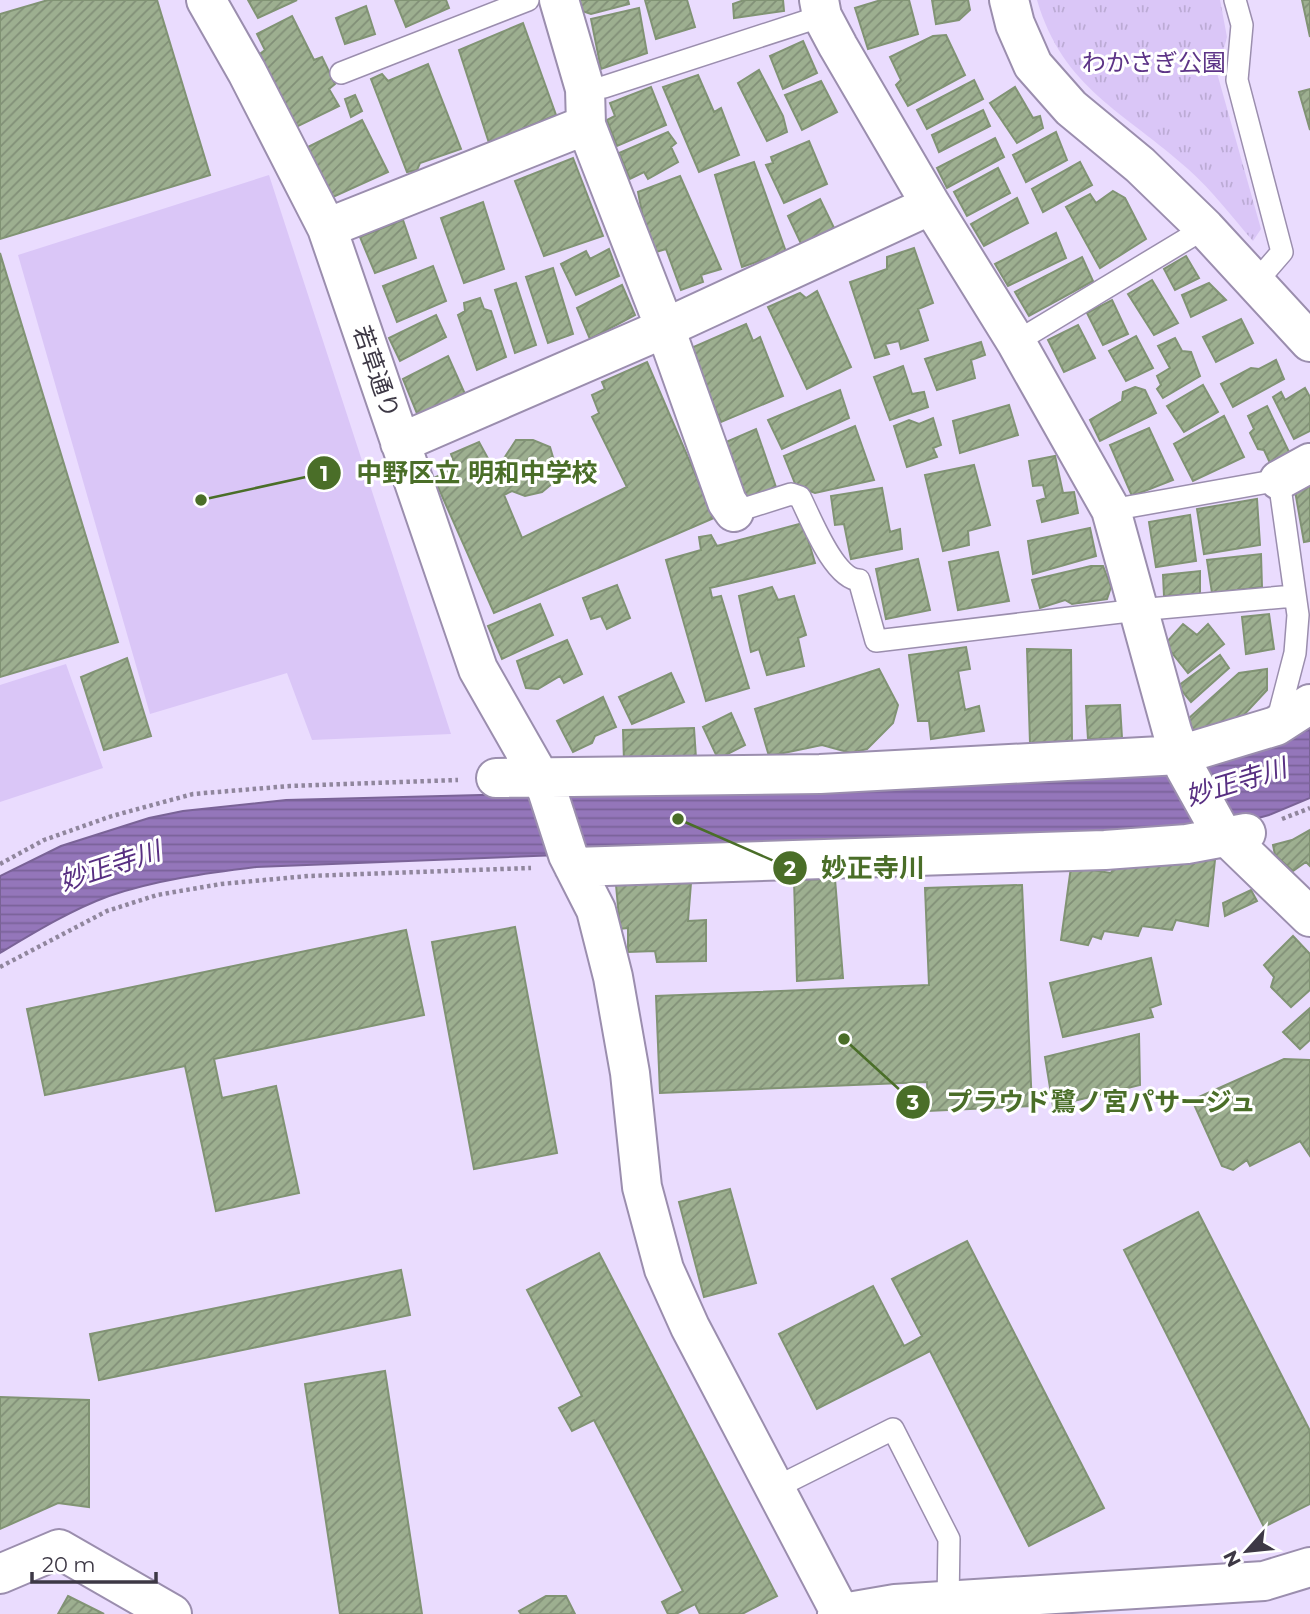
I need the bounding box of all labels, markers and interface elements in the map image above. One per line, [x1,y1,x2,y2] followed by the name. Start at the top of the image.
[1082,48,1226,77] park label: わかさぎ公園
[347,322,406,422] street label: 若草通り
[307,450,611,497] callout: 中野区立 明和中学校
[356,457,598,489] text: 中野区立 明和中学校
[320,461,328,486] text: 1
[1182,751,1293,813] water label: 妙正寺川
[56,834,167,897] water label: 妙正寺川
[772,845,939,892] callout: 妙正寺川
[821,852,925,884] text: 妙正寺川
[784,856,796,881] text: 2
[896,1079,1271,1126] callout: プラウド鷺ノ宮パサージュ
[946,1086,1256,1118] text: プラウド鷺ノ宮パサージュ
[906,1090,919,1115] text: 3
[1212,1516,1282,1586] north arrow
[32,1540,156,1584] scale bar
[1219,1546,1246,1571] text: N
[42,1552,96,1577] text: 20 m

